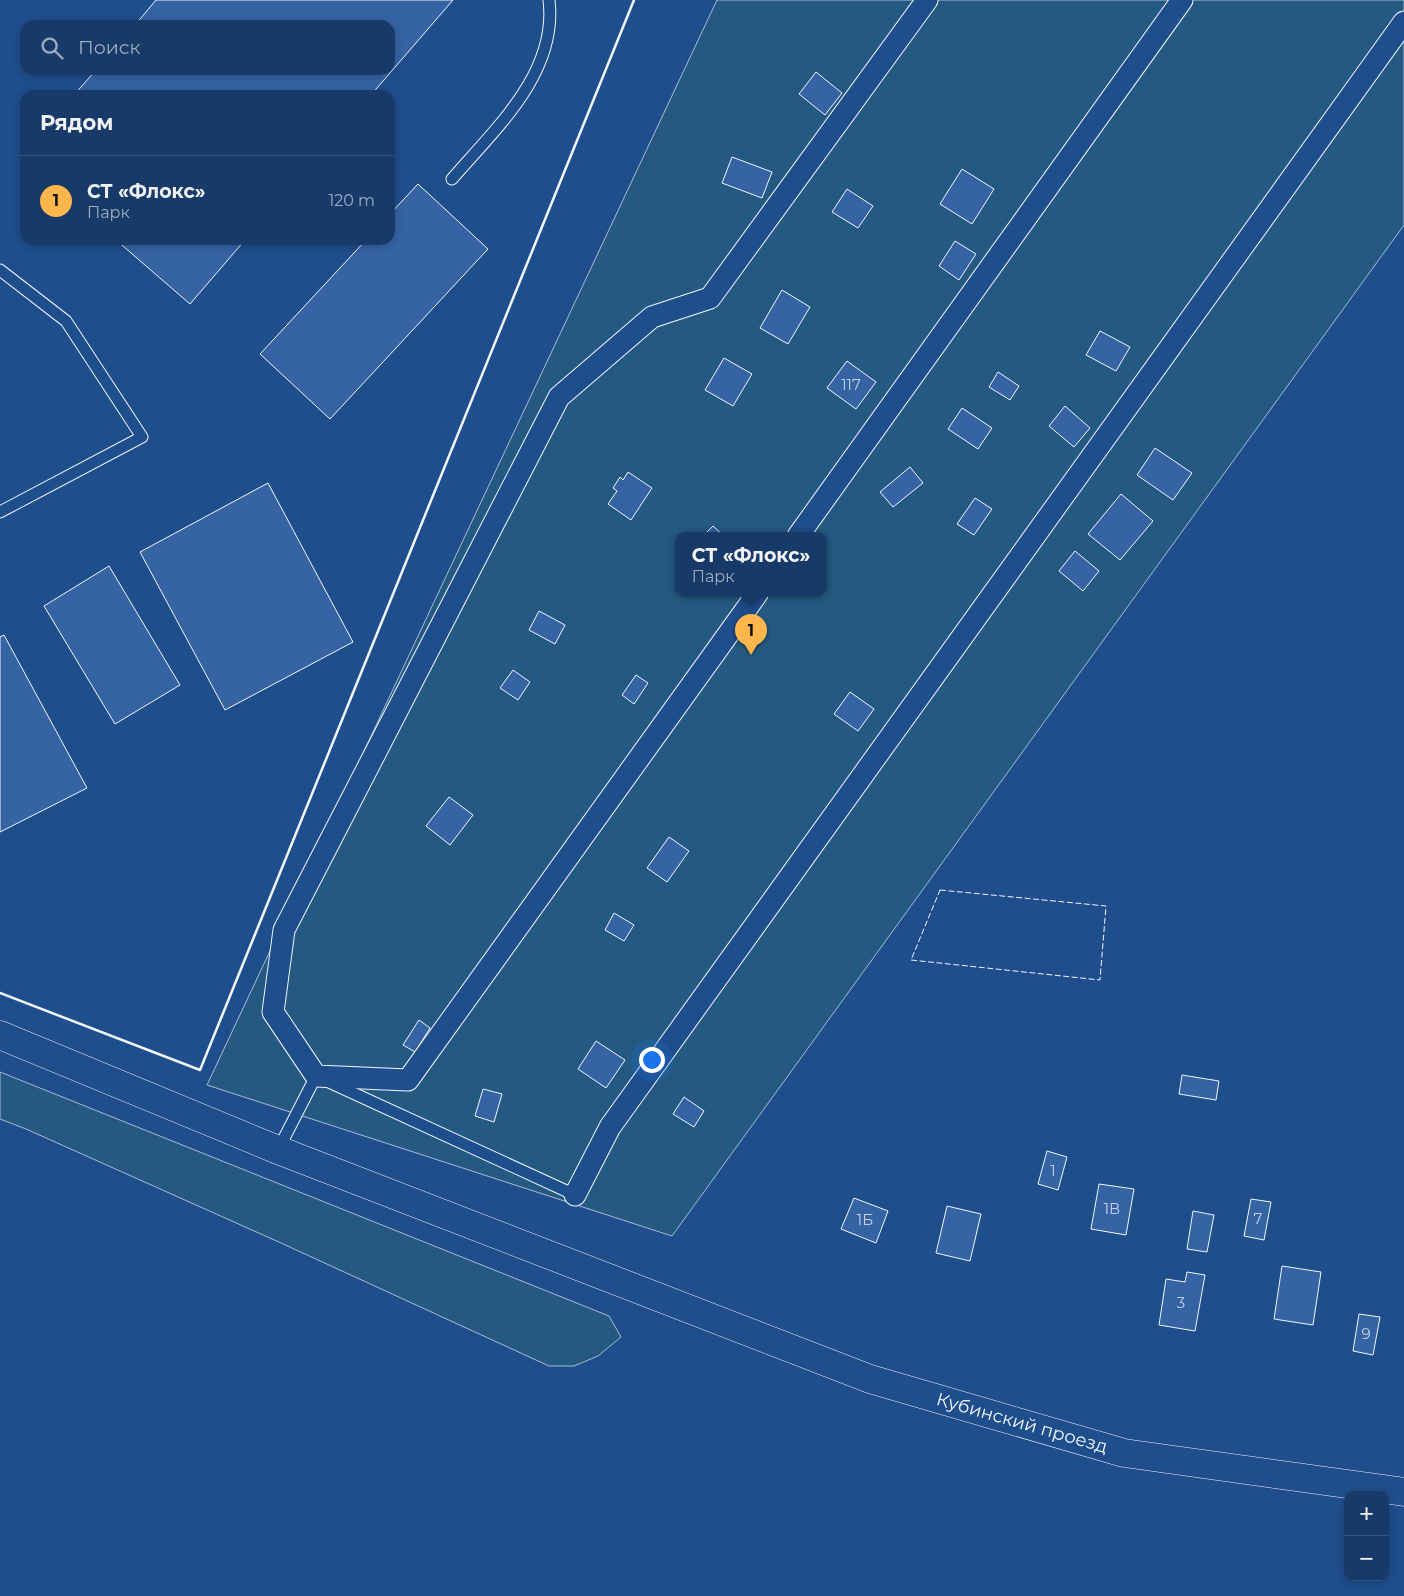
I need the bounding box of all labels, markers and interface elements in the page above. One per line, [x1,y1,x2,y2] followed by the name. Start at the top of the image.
[20,20,395,75] search box
[38,34,66,62] icon: search
[78,36,141,59] text: Поиск
[40,110,113,135] text: Рядом
[87,180,206,203] text: СТ «Флокс»
[53,191,59,210] text: 1
[328,191,375,210] text: 120 m
[87,203,130,222] text: Парк
[841,375,861,394] house number: 117
[675,532,827,597] popup
[692,544,810,567] text: СТ «Флокс»
[692,567,735,586] text: Парк
[735,614,767,655] pin: 1
[639,1047,665,1073] your location
[1050,1161,1056,1180] house number: 1
[1104,1199,1120,1218] house number: 1В
[1254,1209,1263,1228] house number: 7
[857,1210,873,1229] house number: 1Б
[1177,1293,1185,1312] house number: 3
[1361,1324,1371,1343] house number: 9
[934,1388,1110,1458] street label: Кубинский проезд
[1344,1491,1389,1581] map controls
[1344,1491,1389,1536] button: +
[1344,1536,1389,1581] button: −

